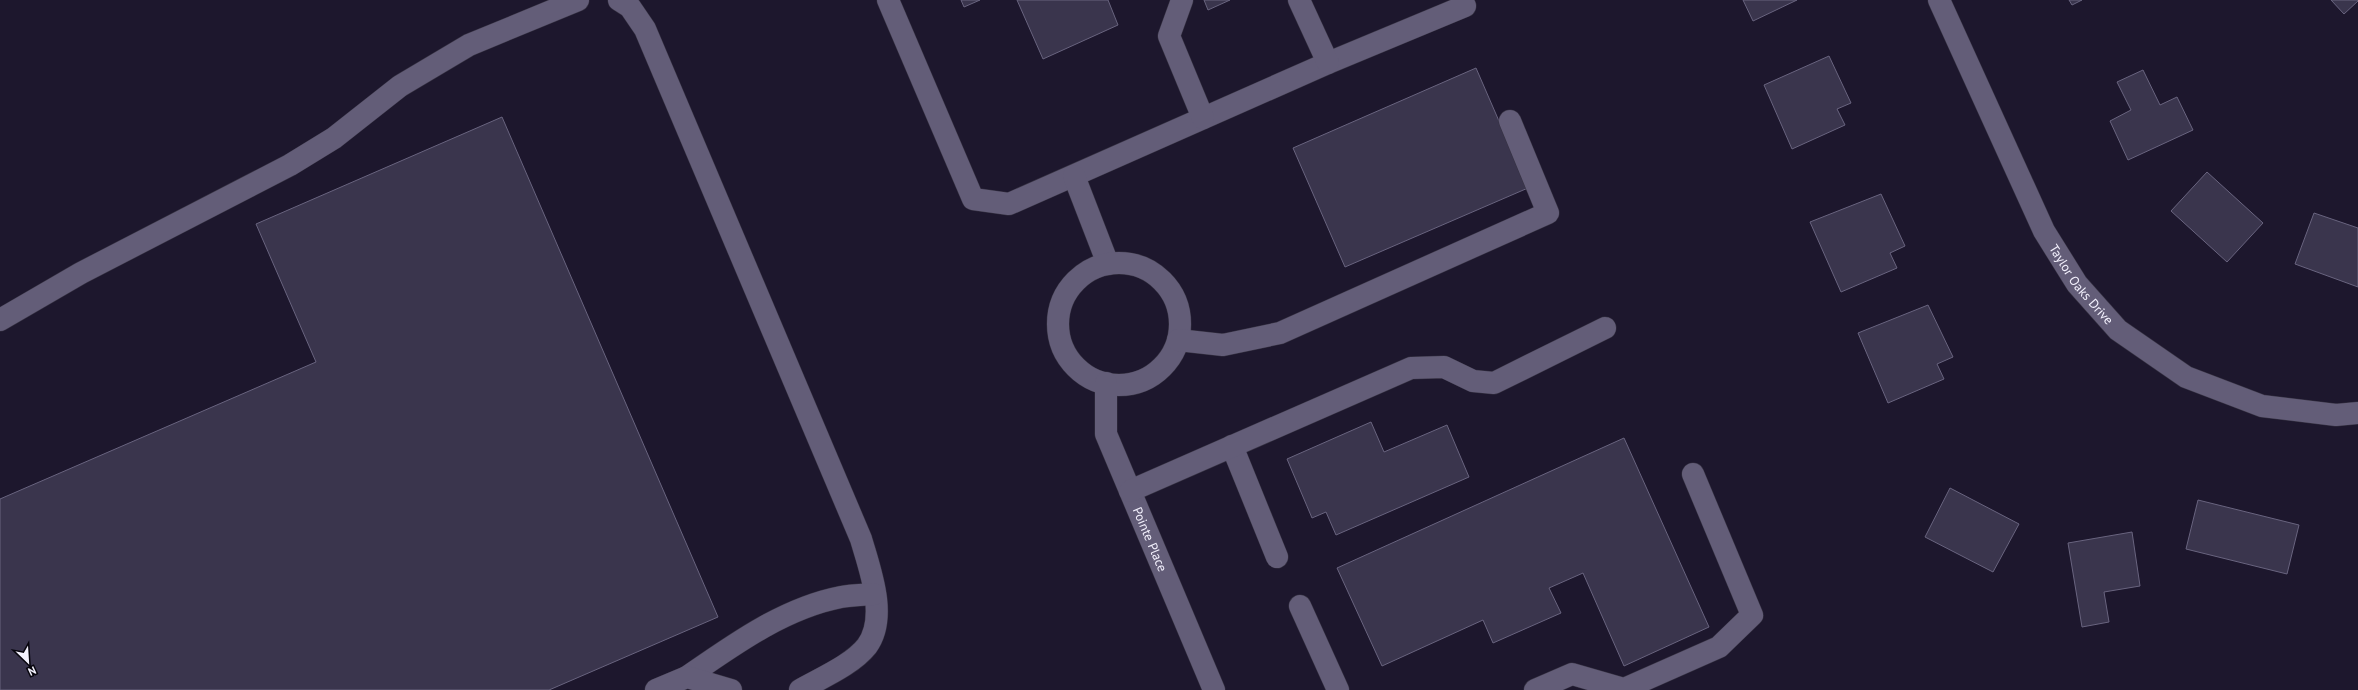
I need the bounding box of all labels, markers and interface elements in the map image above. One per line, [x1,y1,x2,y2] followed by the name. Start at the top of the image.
[2045,241,2117,328] street label: Taylor Oaks Drive
[1129,504,1171,574] street label: Pointe Place
[8,642,48,682] north arrow
[26,663,38,679] text: N

